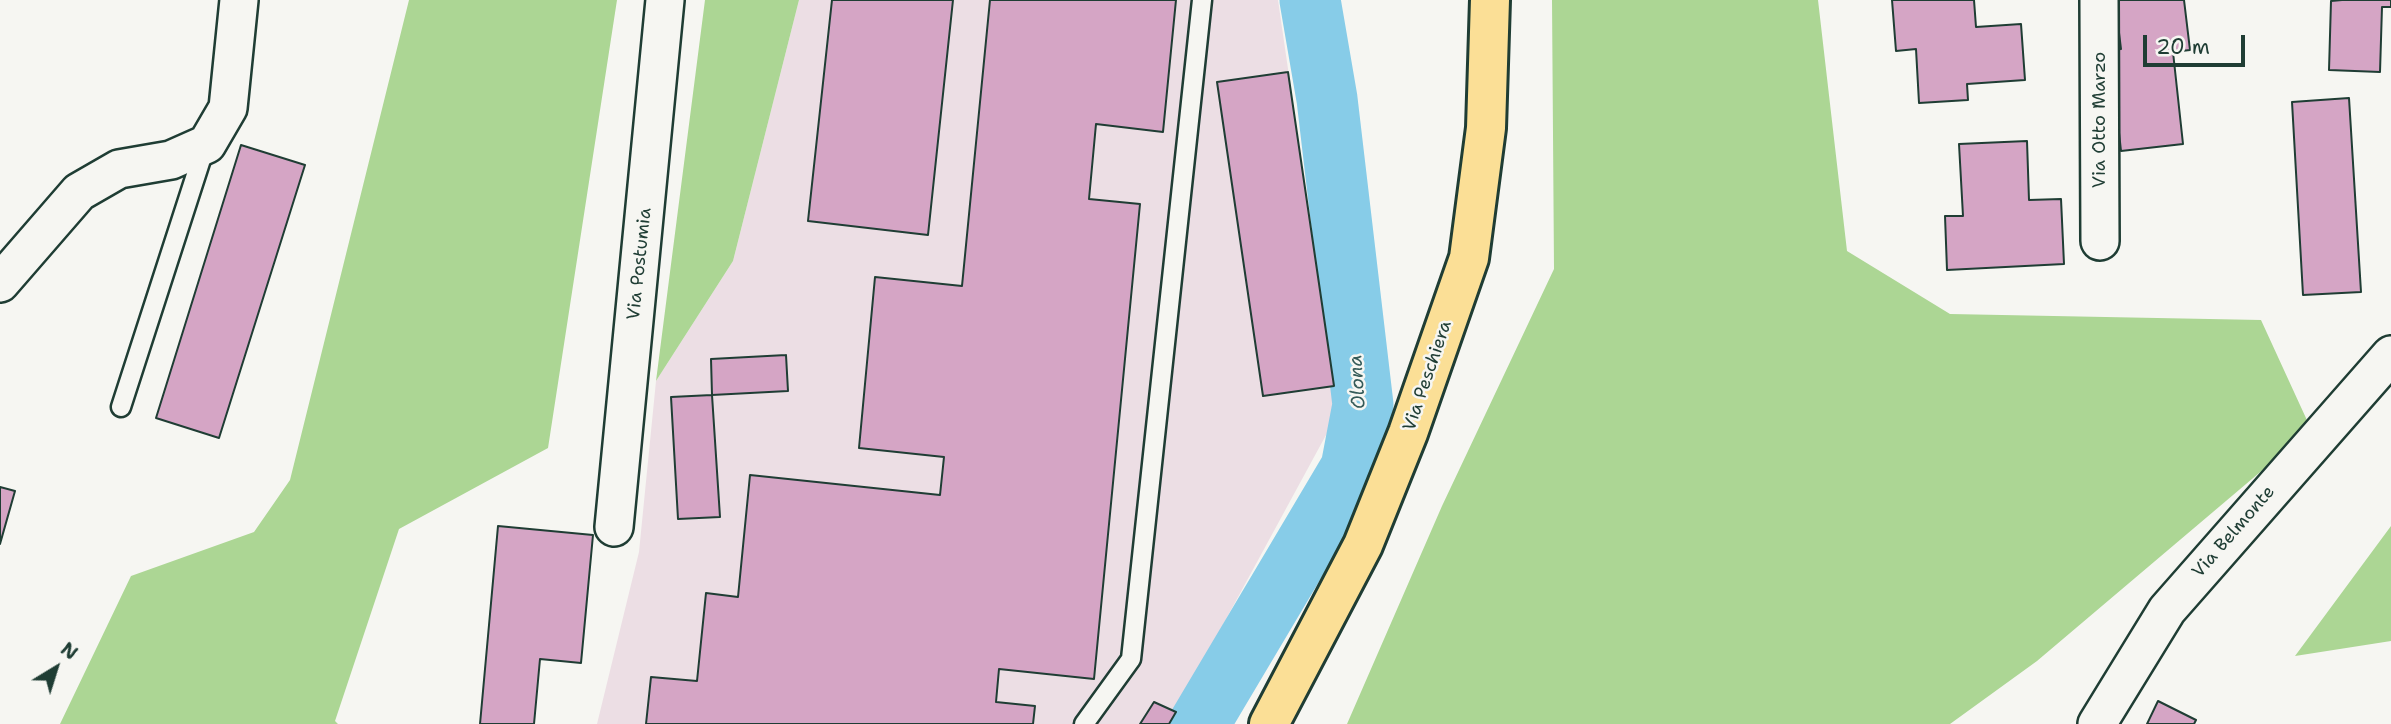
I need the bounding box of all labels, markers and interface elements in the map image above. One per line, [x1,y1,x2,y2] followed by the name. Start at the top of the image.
[2146,21,2248,65] scale bar
[2156,33,2210,61] text: 20 m
[2089,52,2111,188] street label: Via Otto Marzo
[623,207,657,321] street label: Via Postumia
[1399,318,1457,434] street label: Via Peschiera
[1345,354,1371,410] water label: Olona
[2188,482,2280,582] street label: Via Belmonte
[21,633,91,703] north arrow
[56,637,83,666] text: N

